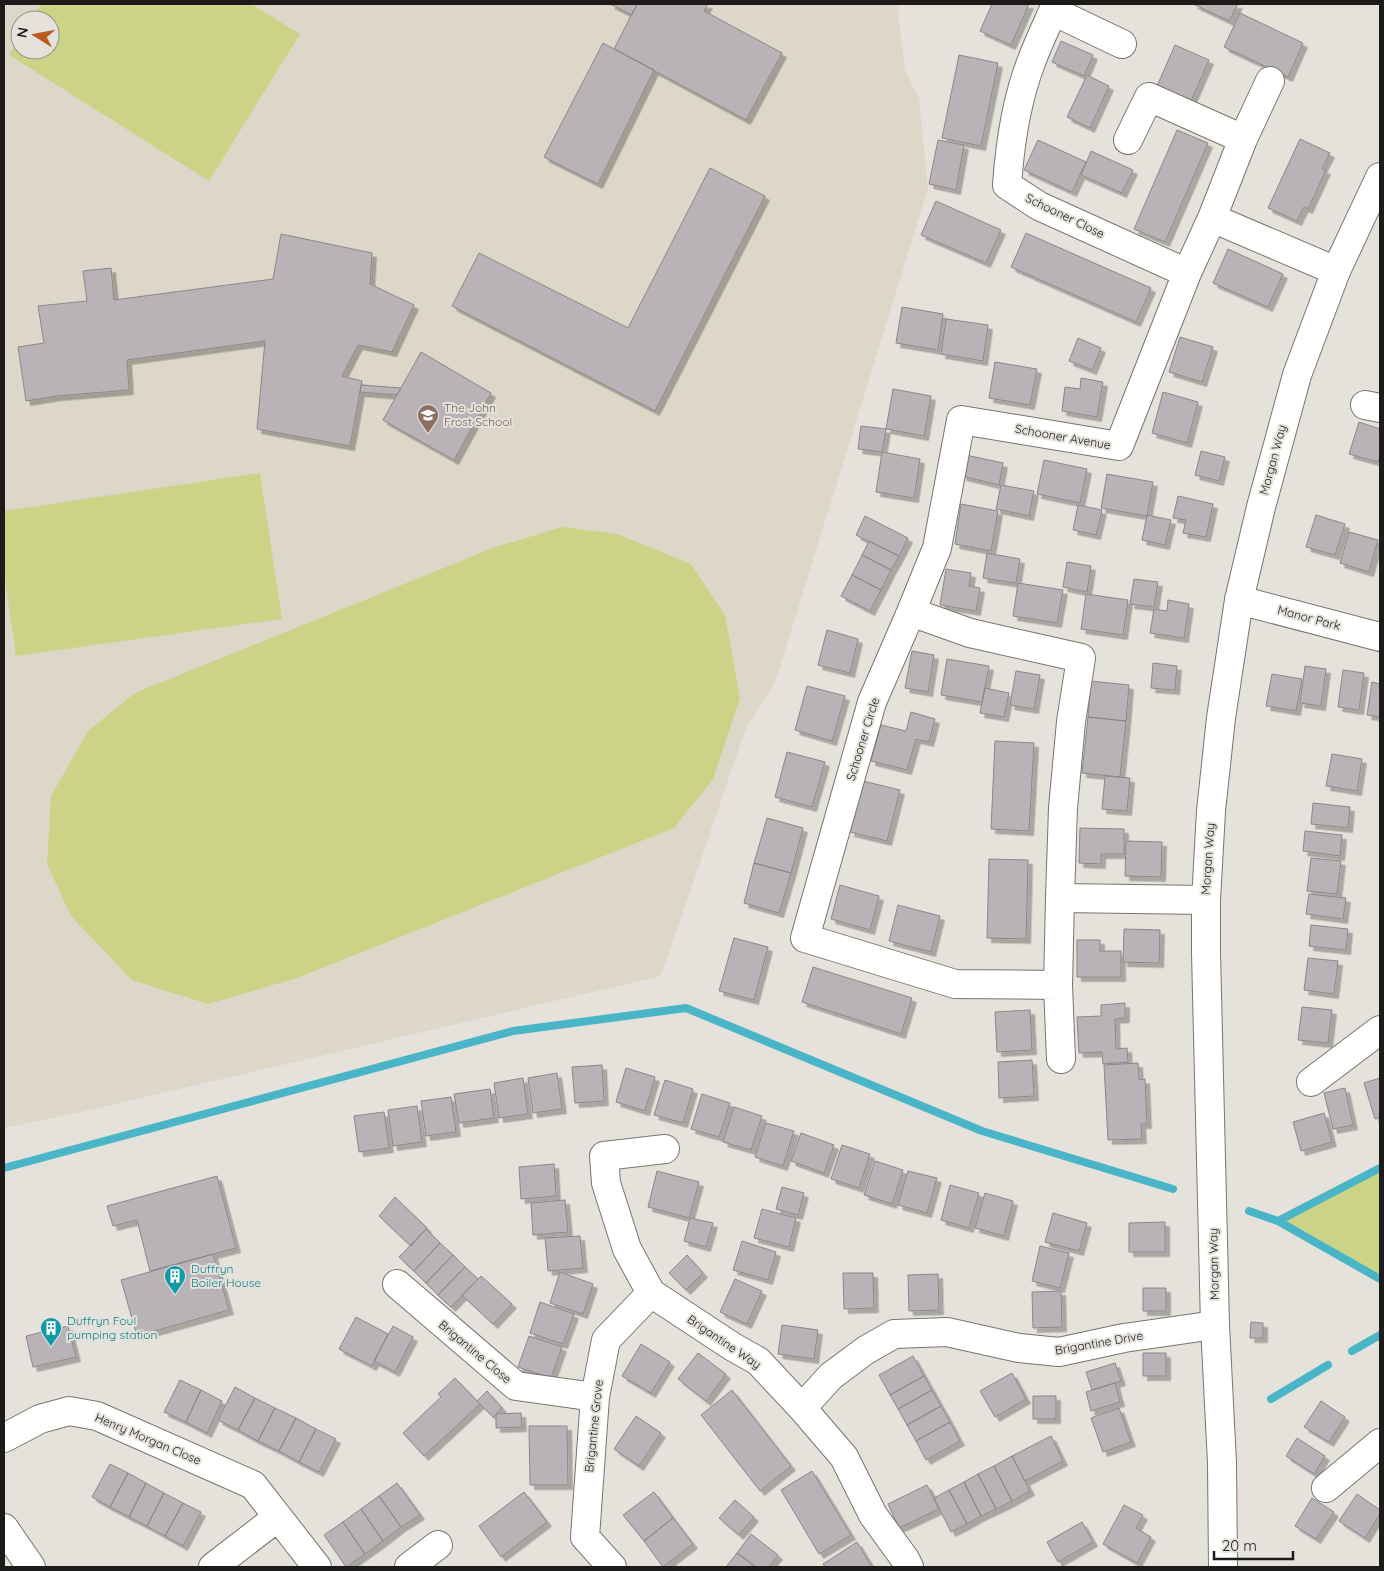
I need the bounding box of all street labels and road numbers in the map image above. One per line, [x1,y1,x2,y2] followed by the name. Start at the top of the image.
[1023,190,1107,241] street label: Schooner Close
[1014,421,1112,452] street label: Schooner Avenue
[1256,423,1289,497] street label: Morgan Way
[1276,602,1342,633] street label: Manor Park
[843,695,882,782] street label: Schooner Circle
[1198,822,1217,895] street label: Morgan Way
[1205,1228,1222,1300] street label: Morgan Way
[685,1311,764,1372] street label: Brigantine Way
[436,1317,515,1387] street label: Brigantine Close
[1054,1327,1144,1358] street label: Brigantine Drive
[581,1379,606,1473] street label: Brigantine Grove
[93,1409,204,1468] street label: Henry Morgan Close

